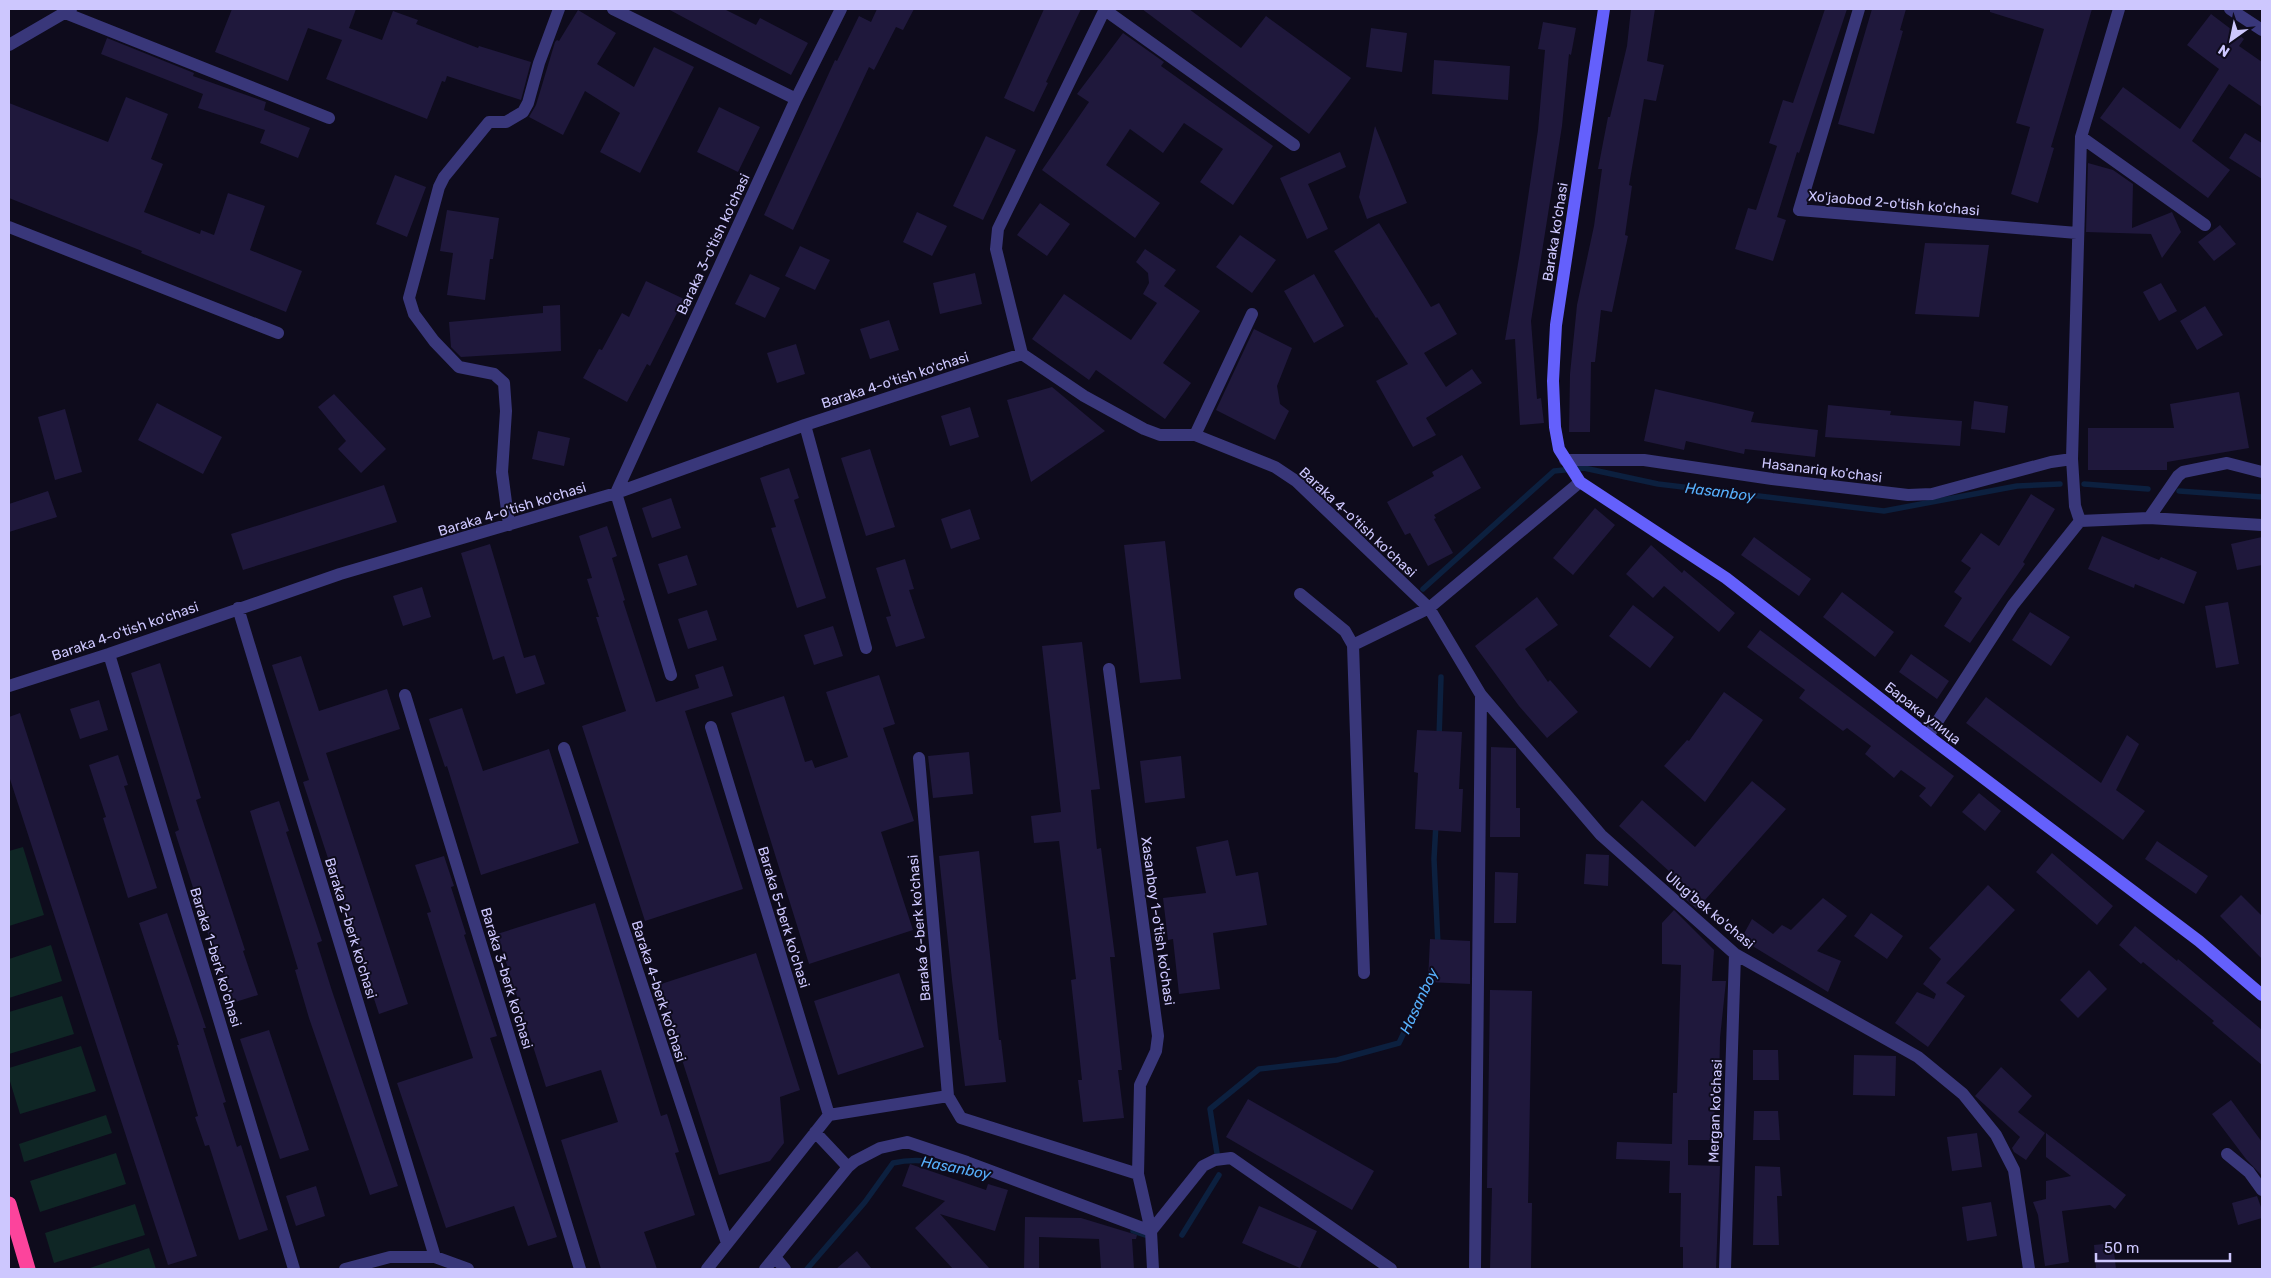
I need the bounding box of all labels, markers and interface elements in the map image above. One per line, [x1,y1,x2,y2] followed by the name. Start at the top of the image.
[2206,15,2256,65] north arrow
[2215,41,2233,60] text: N
[673,171,754,317] street label: Baraka 3-o'tish ko'chasi
[1539,181,1572,283] street label: Baraka ko'chasi
[1808,188,1980,219] street label: Xo'jaobod 2-o'tish ko'chasi
[819,349,971,412] street label: Baraka 4-o'tish ko'chasi
[1761,455,1883,486] street label: Hasanariq ko'chasi
[1296,464,1420,581] street label: Baraka 4-o'tish ko'chasi
[436,479,588,540] street label: Baraka 4-o'tish ko'chasi
[1684,479,1757,505] water label: Hasanboy
[50,598,201,665] street label: Baraka 4-o'tish ko'chasi
[1881,678,1964,748] street label: Барака улица
[1137,836,1178,1006] street label: Xasanboy 1-o'tish ko'chasi
[754,844,813,990] street label: Baraka 5-berk ko'chasi
[905,854,934,1002] street label: Baraka 6-berk ko'chasi
[321,856,380,1001] street label: Baraka 2-berk ko'chasi
[1662,868,1758,953] street label: Ulug'bek ko'chasi
[186,885,245,1029] street label: Baraka 1-berk ko'chasi
[477,905,536,1051] street label: Baraka 3-berk ko'chasi
[628,918,689,1064] street label: Baraka 4-berk ko'chasi
[1396,965,1442,1037] water label: Hasanboy
[1705,1059,1726,1163] street label: Mergan ko'chasi
[920,1152,993,1184] water label: Hasanboy
[2096,1230,2230,1262] scale bar
[2104,1239,2139,1257] text: 50 m

